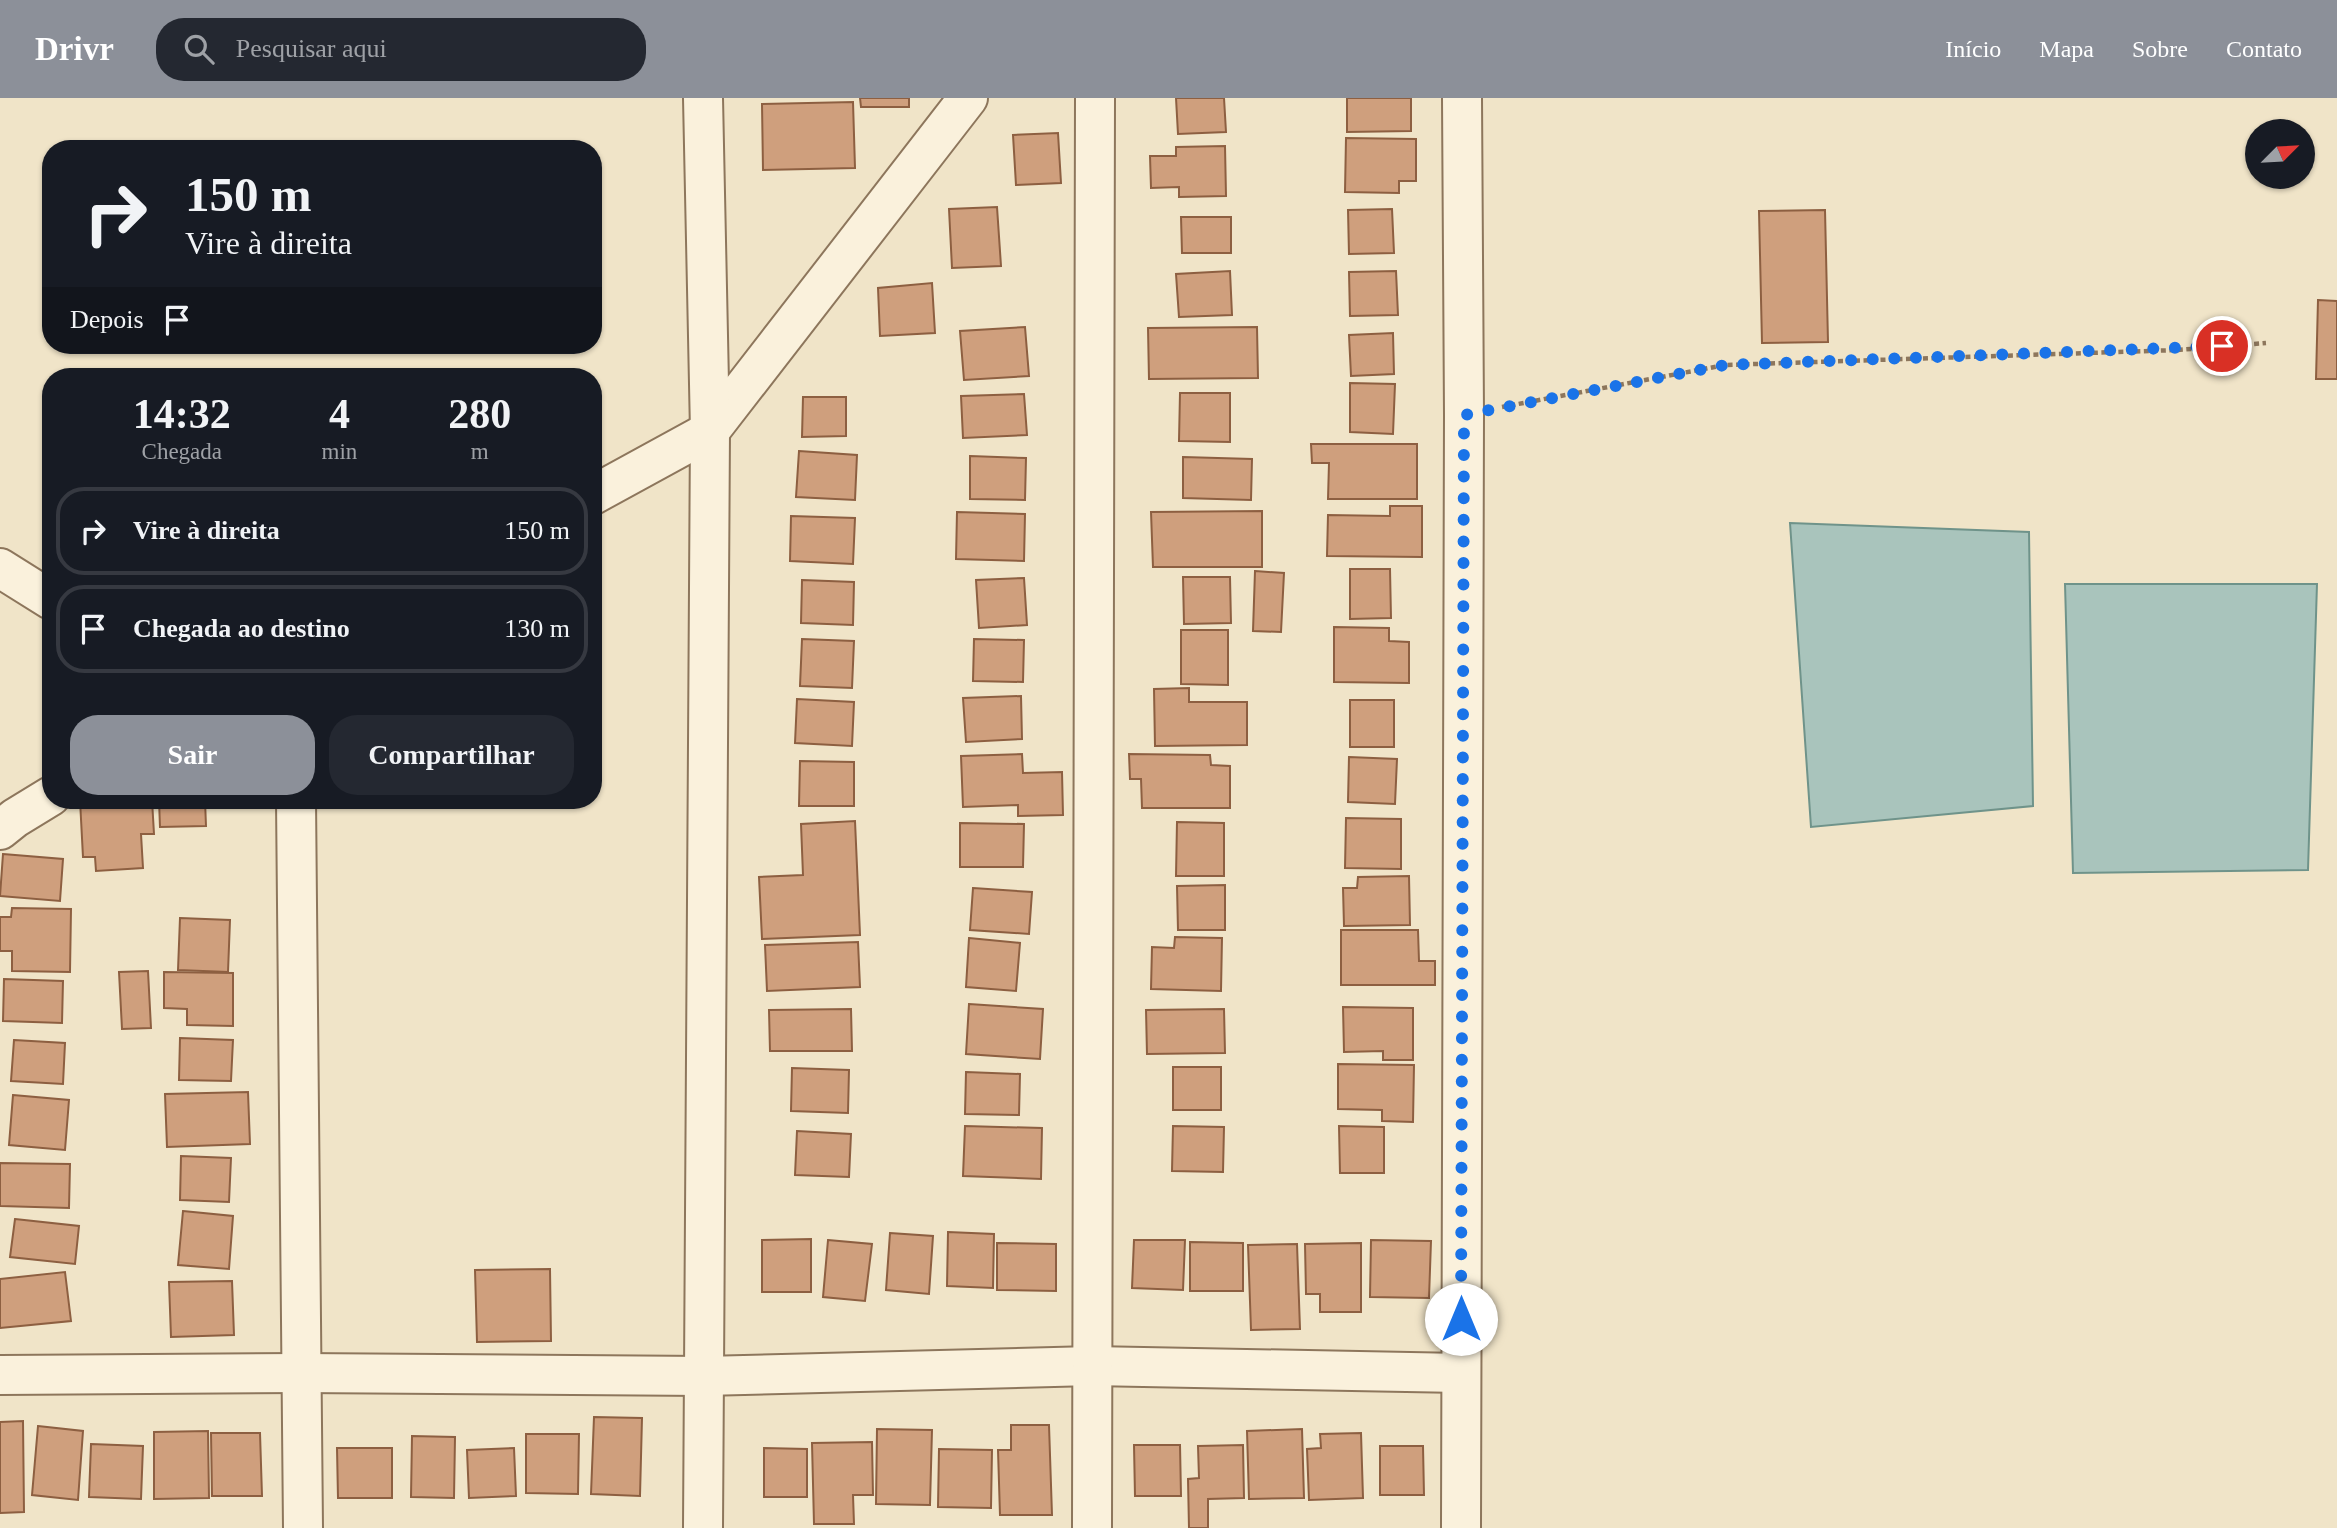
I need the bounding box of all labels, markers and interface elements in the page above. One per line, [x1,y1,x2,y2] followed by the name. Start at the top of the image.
[156,18,646,81] search box
[180,30,218,68] icon: search
[35,31,114,67] text: Drivr
[236,34,387,63] text: Pesquisar aqui
[1945,36,2001,62] text: Início
[2039,36,2094,62] text: Mapa
[2132,36,2188,62] text: Sobre
[2226,36,2302,62] text: Contato
[2245,119,2315,189] north arrow
[2245,119,2315,189] map controls
[185,167,312,222] text: 150 m
[70,168,161,259] icon: right
[185,225,352,261] text: Vire à direita
[158,301,196,339] icon: arrive
[70,305,144,334] text: Depois
[2192,316,2252,376] pin
[2203,327,2241,365] icon: arrive
[133,391,231,437] text: 14:32
[329,391,350,437] text: 4
[448,391,511,437] text: 280
[142,439,222,464] text: Chegada
[322,439,357,464] text: min
[471,439,489,464] text: m
[74,512,112,550] icon: right
[133,516,280,545] text: Vire à direita
[504,516,570,545] text: 150 m
[74,610,112,648] icon: arrive
[133,614,350,643] text: Chegada ao destino
[504,614,570,643] text: 130 m
[70,715,315,795] button: Sair
[329,715,574,795] button: Compartilhar
[1424,1282,1498,1356] position arrow

